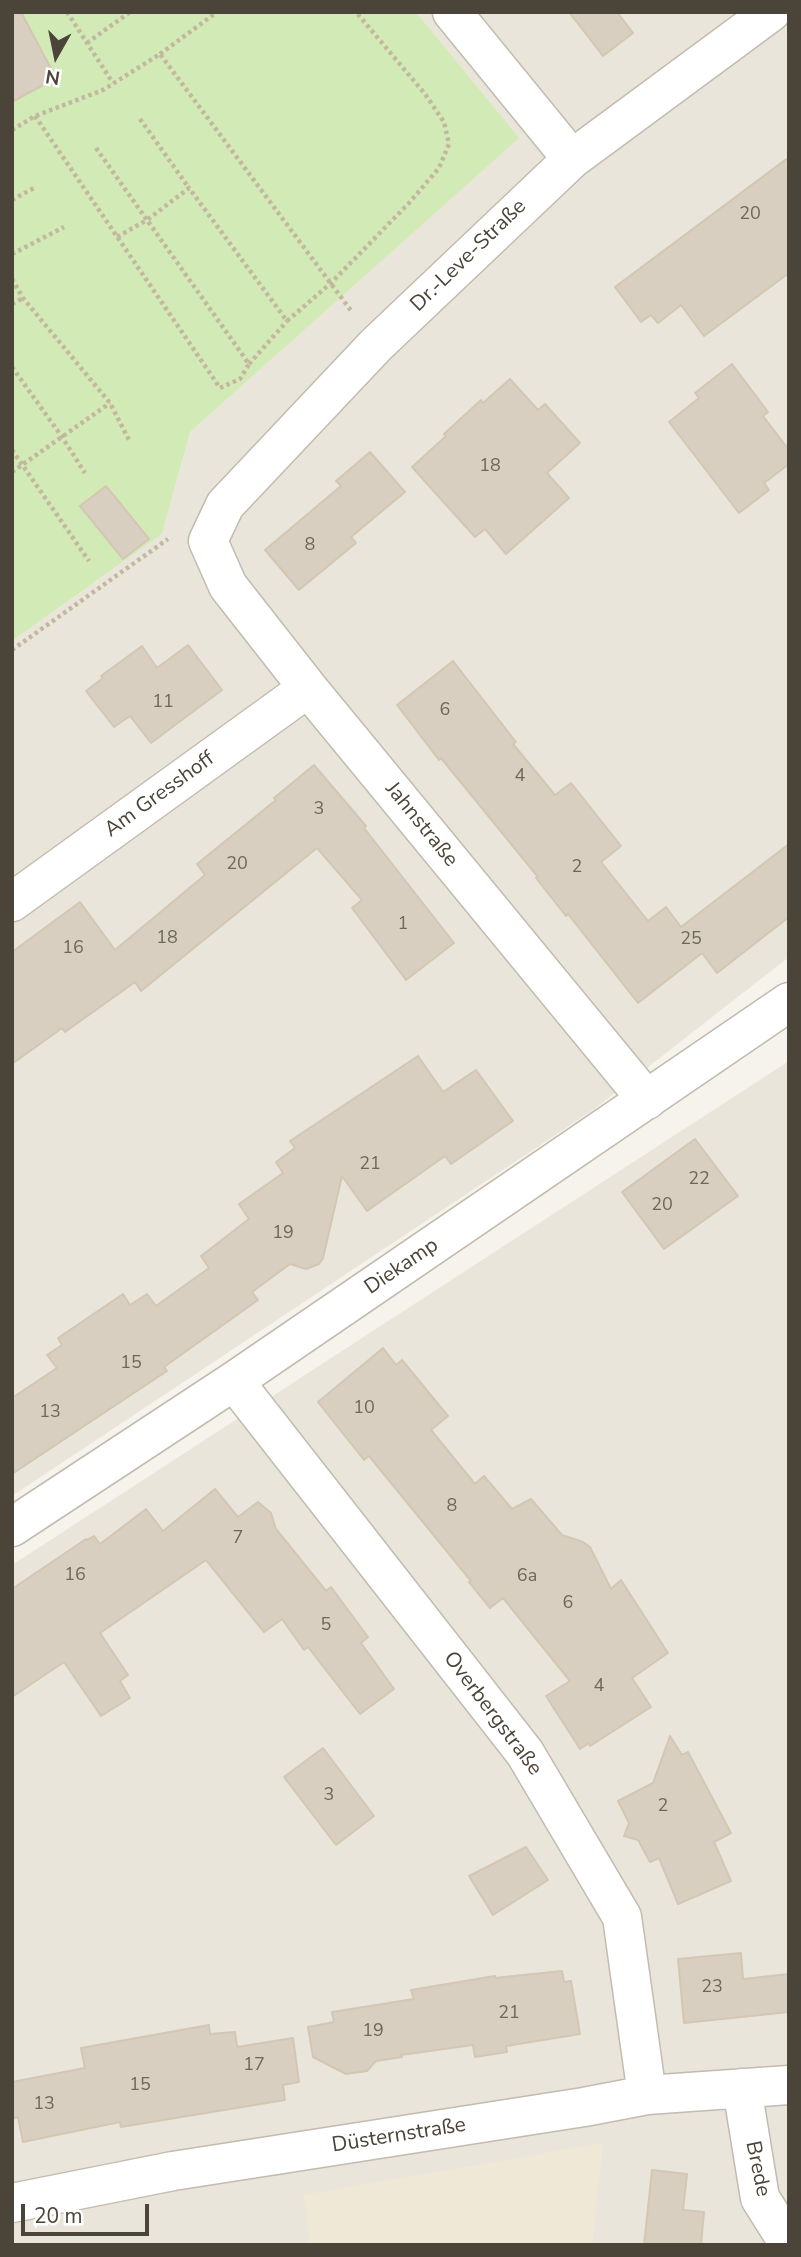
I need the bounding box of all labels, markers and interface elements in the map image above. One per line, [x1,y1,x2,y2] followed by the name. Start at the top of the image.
[21,21,91,91] north arrow
[44,63,62,91] text: N
[406,194,532,318] street label: Dr.-Leve-Straße
[739,204,761,226] house number: 20
[479,456,501,478] house number: 18
[305,535,315,557] house number: 8
[152,692,174,714] house number: 11
[440,700,450,722] house number: 6
[100,747,220,843] street label: Am Gresshoff
[515,766,525,788] house number: 4
[379,778,463,872] street label: Jahnstraße
[314,799,324,821] house number: 3
[226,854,248,876] house number: 20
[572,857,582,879] house number: 2
[398,914,408,936] house number: 1
[156,928,178,950] house number: 18
[680,929,702,951] house number: 25
[62,938,84,960] house number: 16
[359,1154,381,1176] house number: 21
[688,1169,710,1191] house number: 22
[651,1195,673,1217] house number: 20
[272,1223,294,1245] house number: 19
[360,1233,444,1301] street label: Diekamp
[120,1353,142,1375] house number: 15
[353,1398,375,1420] house number: 10
[39,1402,61,1424] house number: 13
[447,1496,457,1518] house number: 8
[233,1528,243,1550] house number: 7
[64,1565,86,1587] house number: 16
[517,1566,537,1588] house number: 6a
[563,1593,573,1615] house number: 6
[321,1615,331,1637] house number: 5
[437,1647,547,1781] street label: Overbergstraße
[594,1676,604,1698] house number: 4
[324,1785,334,1807] house number: 3
[658,1796,668,1818] house number: 2
[701,1977,723,1999] house number: 23
[498,2003,520,2025] house number: 21
[362,2021,384,2043] house number: 19
[243,2055,265,2077] house number: 17
[129,2075,151,2097] house number: 15
[33,2094,55,2116] house number: 13
[330,2113,468,2159] street label: Düsternstraße
[739,2139,775,2199] street label: Brede
[24,2190,152,2234] scale bar
[34,2202,83,2230] text: 20 m

